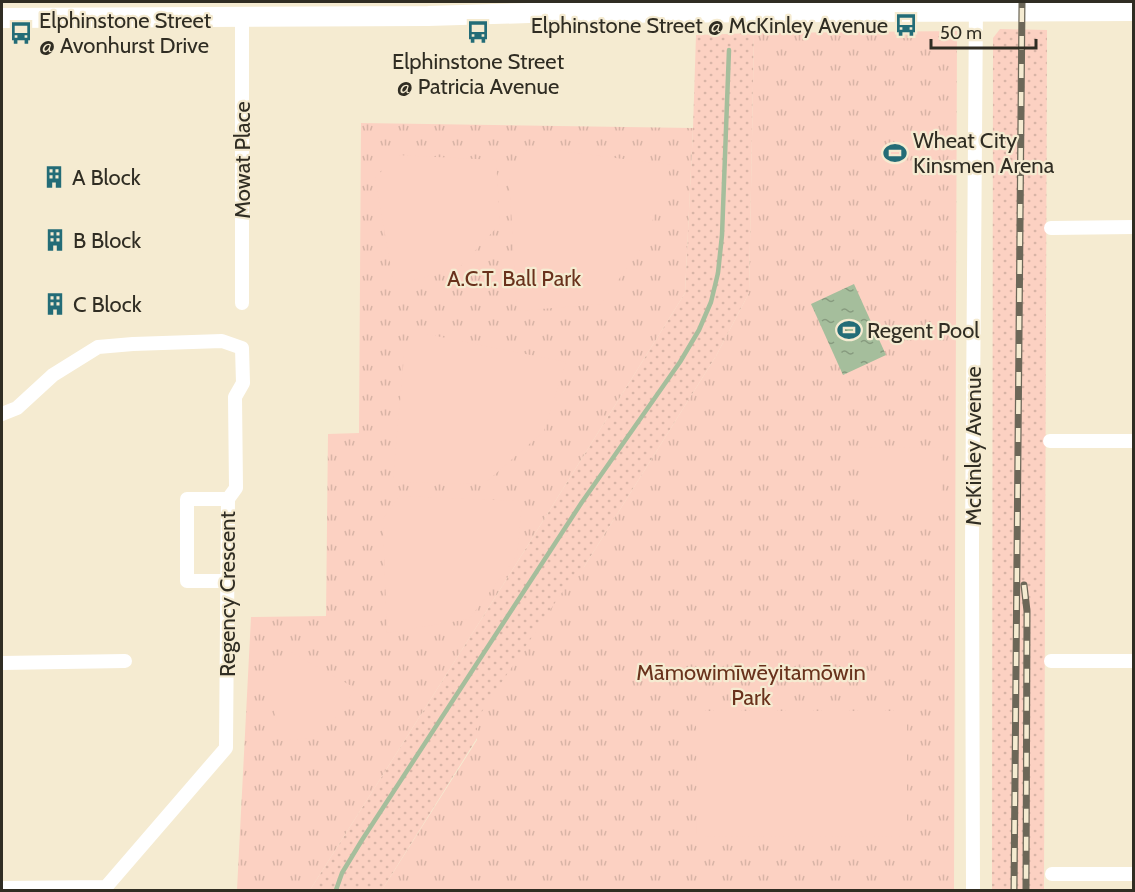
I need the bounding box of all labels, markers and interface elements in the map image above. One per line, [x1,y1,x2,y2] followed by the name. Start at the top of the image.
[39,7,212,59] place label: Elphinstone Street @ Avonhurst Drive
[531,12,888,39] place label: Elphinstone Street @ McKinley Avenue
[893,12,919,38] bus stop icon: Elphinstone Street @ McKinley Avenue
[931,12,1036,50] scale bar
[465,19,491,45] bus stop icon: Elphinstone Street @ Patricia Avenue
[8,20,34,46] bus stop icon: Elphinstone Street @ Avonhurst Drive
[940,22,982,44] text: 50 m
[392,48,565,100] place label: Elphinstone Street @ Patricia Avenue
[229,101,256,219] street label: Mowat Place
[913,127,1055,179] place label: Wheat City Kinsmen Arena
[882,140,908,166] sports icon: Wheat City Kinsmen Arena
[41,164,67,190] building icon: A Block
[72,164,141,191] place label: A Block
[42,227,68,253] building icon: B Block
[73,227,141,254] place label: B Block
[447,265,581,292] park label: A.C.T. Ball Park
[42,291,68,317] building icon: C Block
[73,291,142,318] place label: C Block
[836,317,862,343] sports icon: Regent Pool
[867,317,980,344] place label: Regent Pool
[960,366,987,526] street label: McKinley Avenue
[214,511,241,677] street label: Regency Crescent
[636,659,866,711] park label: Māmowimīwēyitamōwin Park

